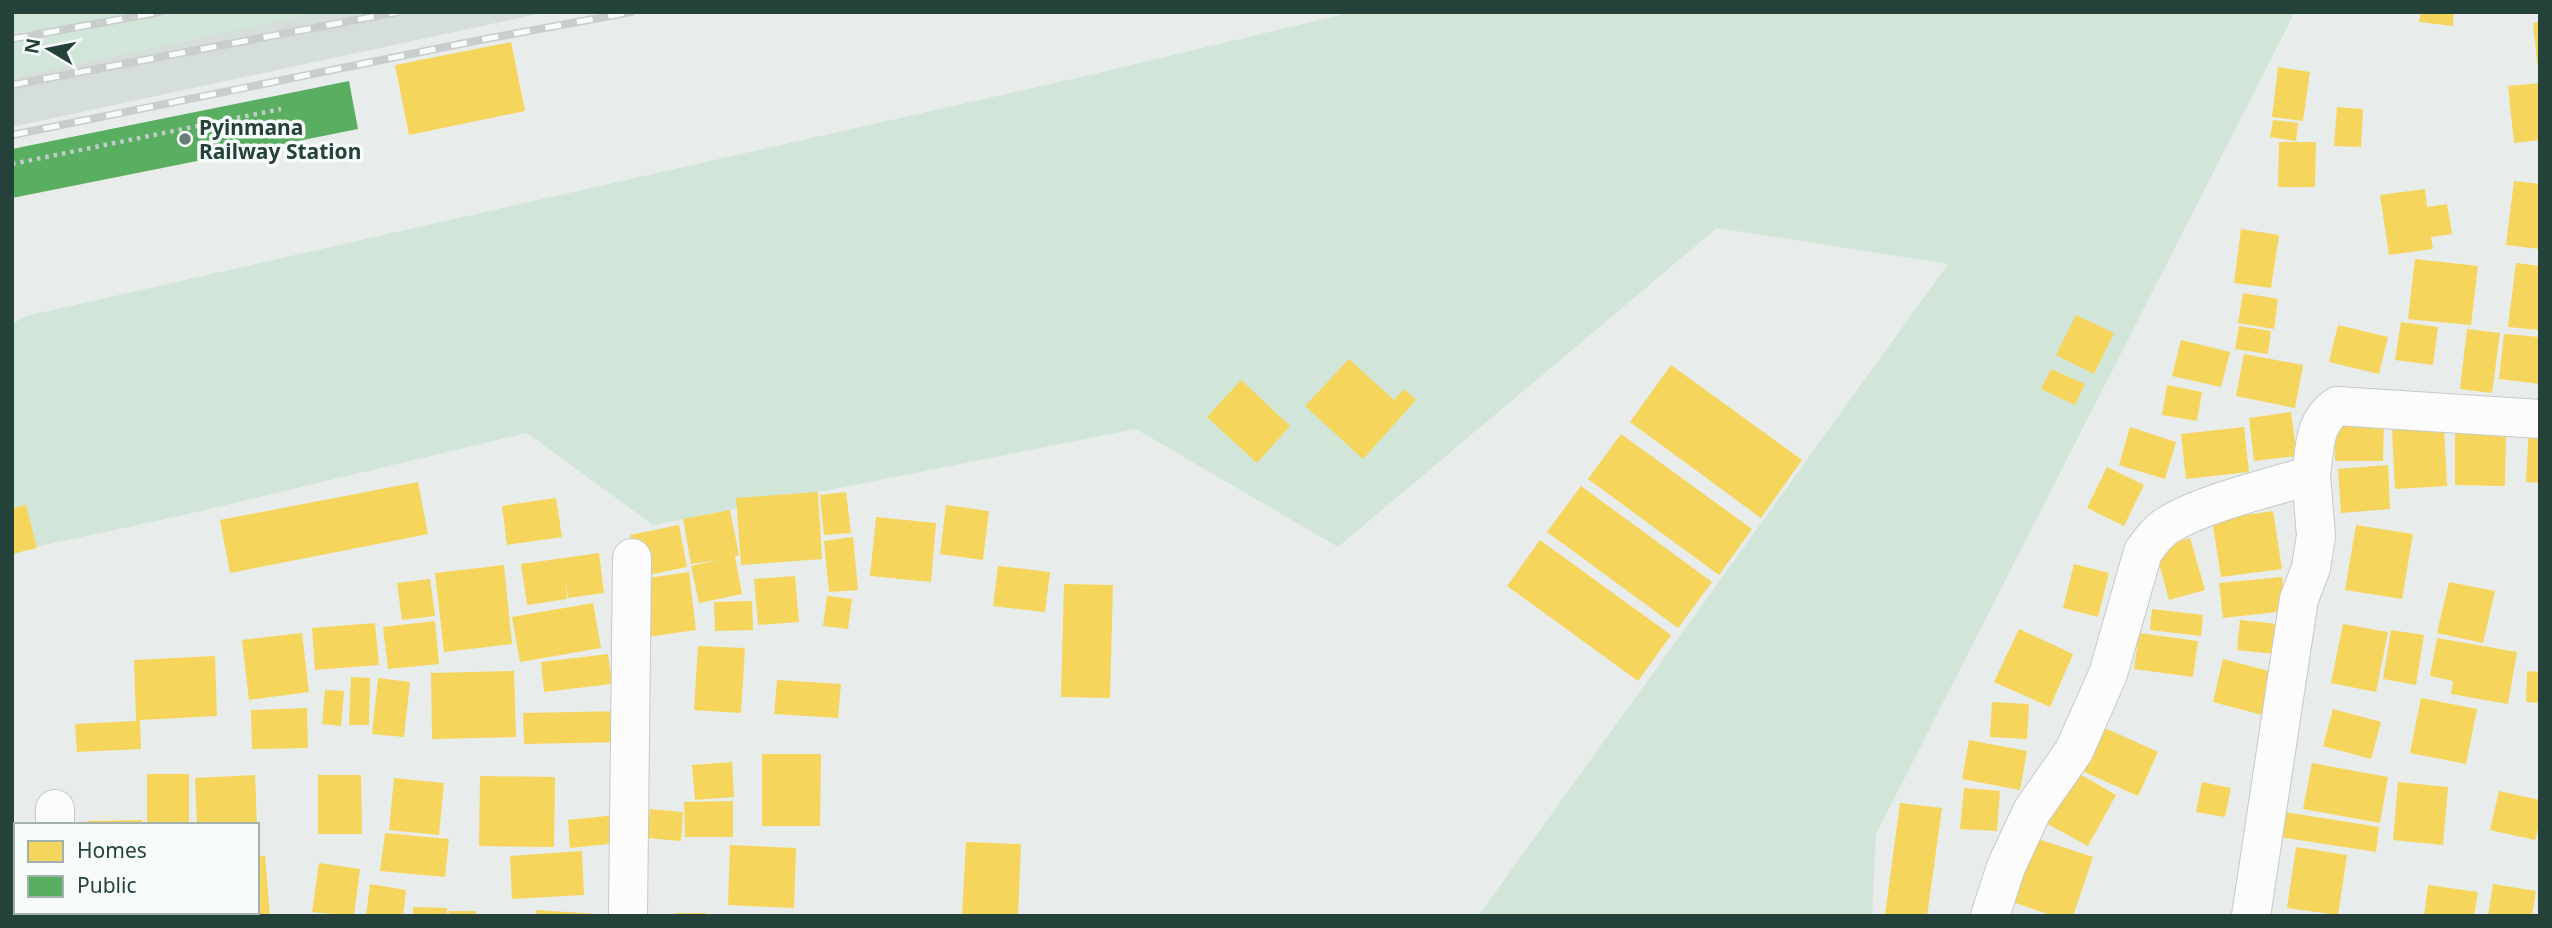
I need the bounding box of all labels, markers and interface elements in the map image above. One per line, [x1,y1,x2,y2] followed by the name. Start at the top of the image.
[14,14,84,84] north arrow
[18,36,46,56] text: N
[199,113,361,165] place label: Pyinmana Railway Station
[177,131,193,147] marker: Pyinmana Railway Station
[14,823,259,914] legend
[77,836,147,864] text: Homes
[77,871,137,899] text: Public

